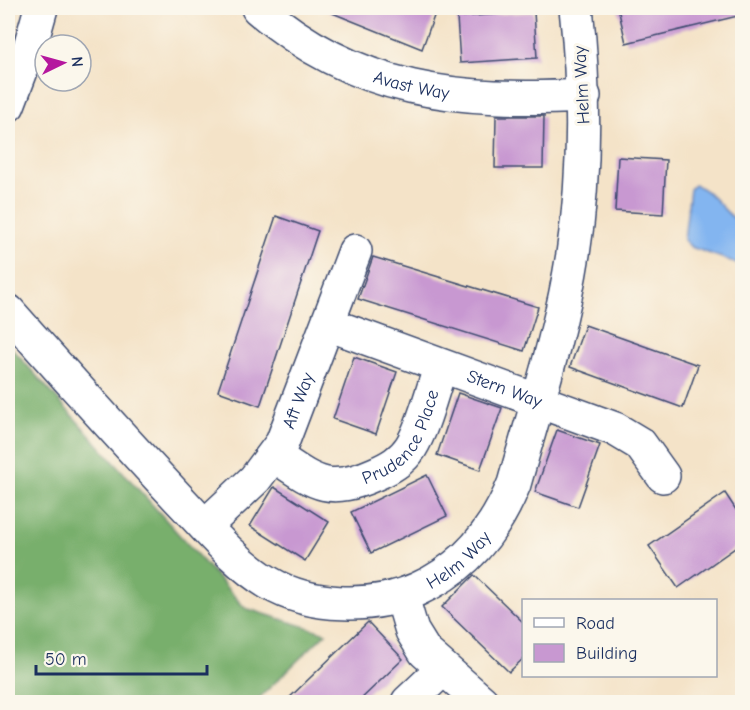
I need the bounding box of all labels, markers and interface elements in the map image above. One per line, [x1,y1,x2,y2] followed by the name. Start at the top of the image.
[33,33,93,93] north arrow
[569,44,595,125] street label: Helm Way
[68,56,86,68] text: N
[371,66,452,104] street label: Avast Way
[464,365,546,412] street label: Stern Way
[278,369,319,432] street label: Aft Way
[359,387,443,489] street label: Prudence Place
[423,526,496,594] street label: Helm Way
[522,599,717,677] legend
[576,613,615,634] text: Road
[36,638,207,676] scale bar
[576,643,638,664] text: Building
[45,649,87,670] text: 50 m

